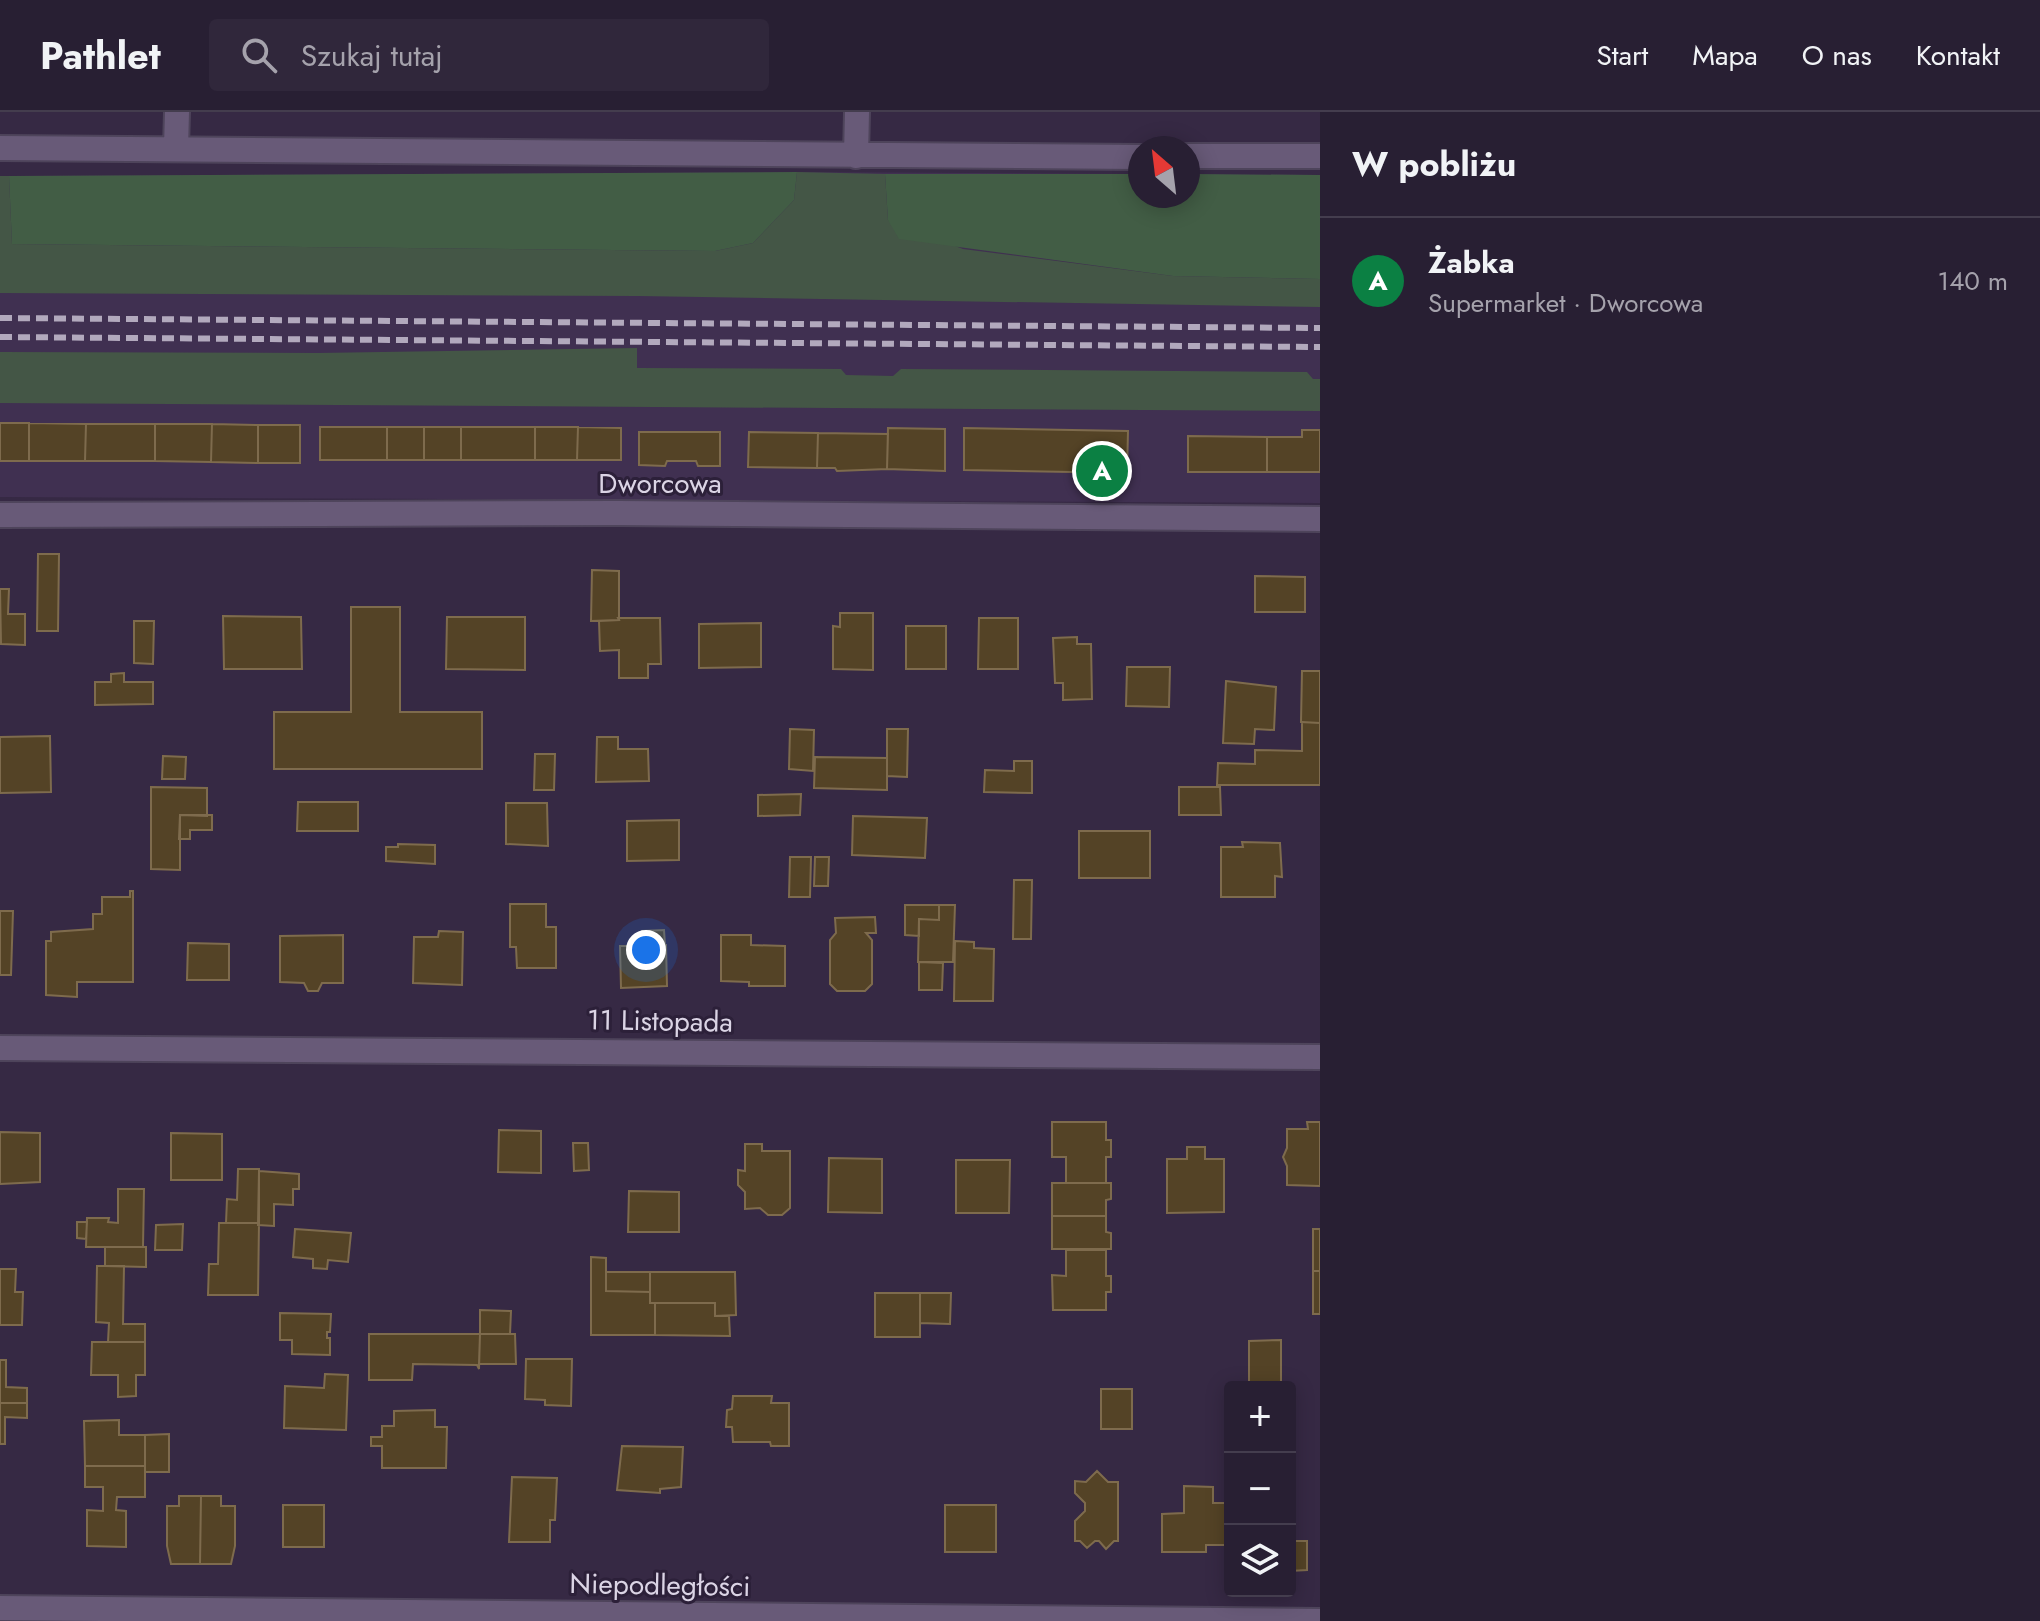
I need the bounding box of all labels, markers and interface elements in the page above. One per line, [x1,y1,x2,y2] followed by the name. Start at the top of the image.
[209,19,769,91] search box
[40,28,161,83] text: Pathlet
[237,33,281,77] icon: search
[301,34,443,77] text: Szukaj tutaj
[1596,35,1648,76] text: Start
[1692,35,1758,76] text: Mapa
[1802,35,1872,76] text: O nas
[1916,35,2000,76] text: Kontakt
[1128,136,1200,208] north arrow
[1352,140,1516,189] text: W pobliżu
[1428,241,1515,284] text: Żabka
[1368,262,1388,300] text: A
[1937,262,2008,300] text: 140 m
[1428,284,1703,322] text: Supermarket · Dworcowa
[1076,441,1128,501] pin: A
[598,463,722,504] street label: Dworcowa
[626,930,666,970] your location
[587,999,733,1043] street label: 11 Listopada
[1224,1381,1296,1597] map controls
[1224,1381,1296,1453] button: +
[1224,1453,1296,1525] button: −
[1224,1525,1296,1597] button: layers
[569,1563,751,1607] street label: Niepodległości

